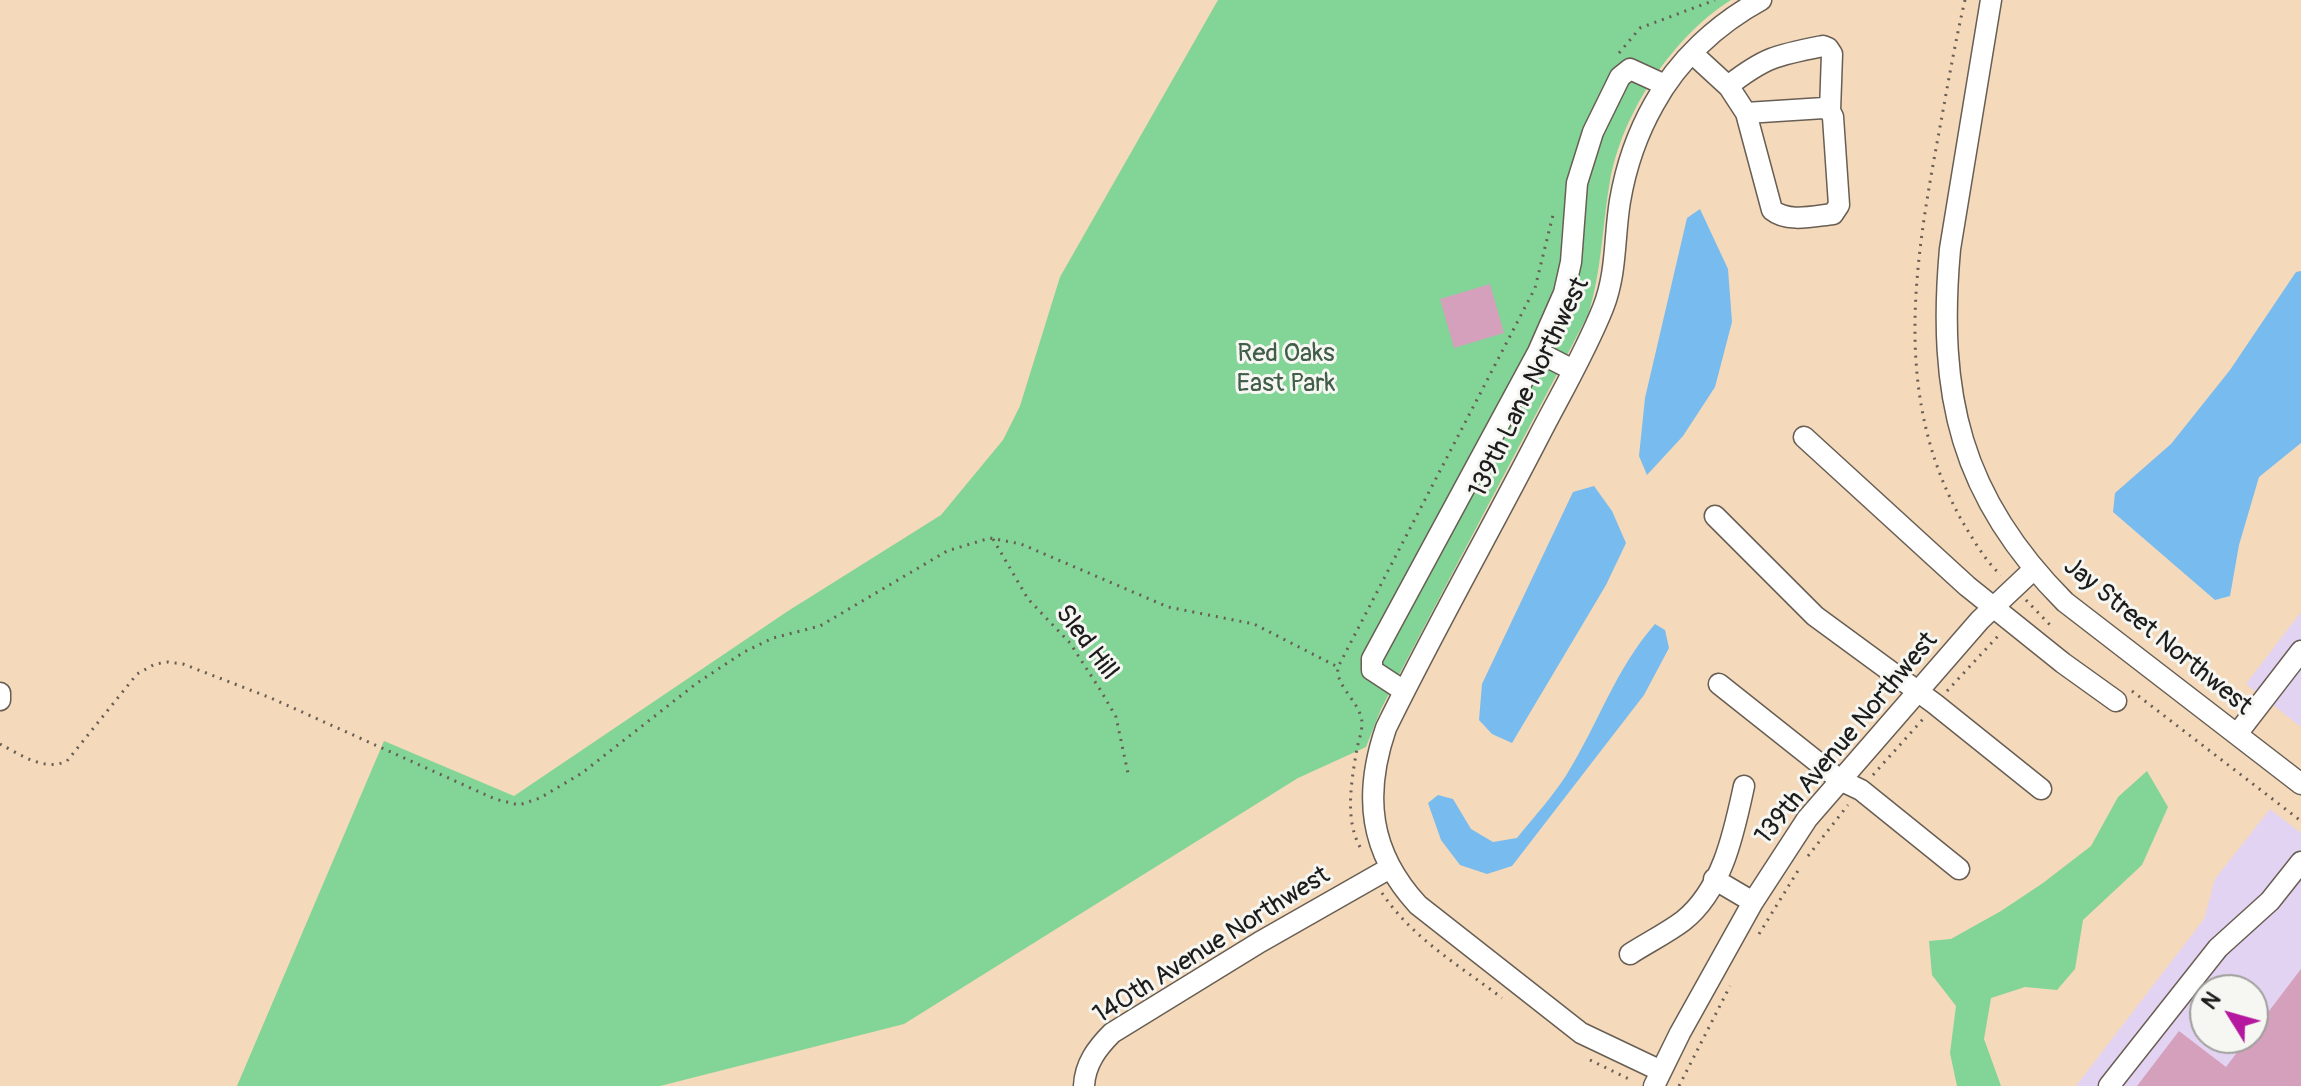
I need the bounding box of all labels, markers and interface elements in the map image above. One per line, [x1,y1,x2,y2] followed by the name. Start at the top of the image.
[1463,273,1597,503] street label: 139th Lane Northwest
[1237,338,1335,400] park label: Red Oaks East Park
[2056,551,2258,723] street label: Jay Street Northwest
[1048,599,1124,687] street label: Sled Hill
[1749,626,1945,852] street label: 139th Avenue Northwest
[1088,860,1336,1032] street label: 140th Avenue Northwest
[2189,974,2269,1054] north arrow
[2196,986,2227,1015] text: N

